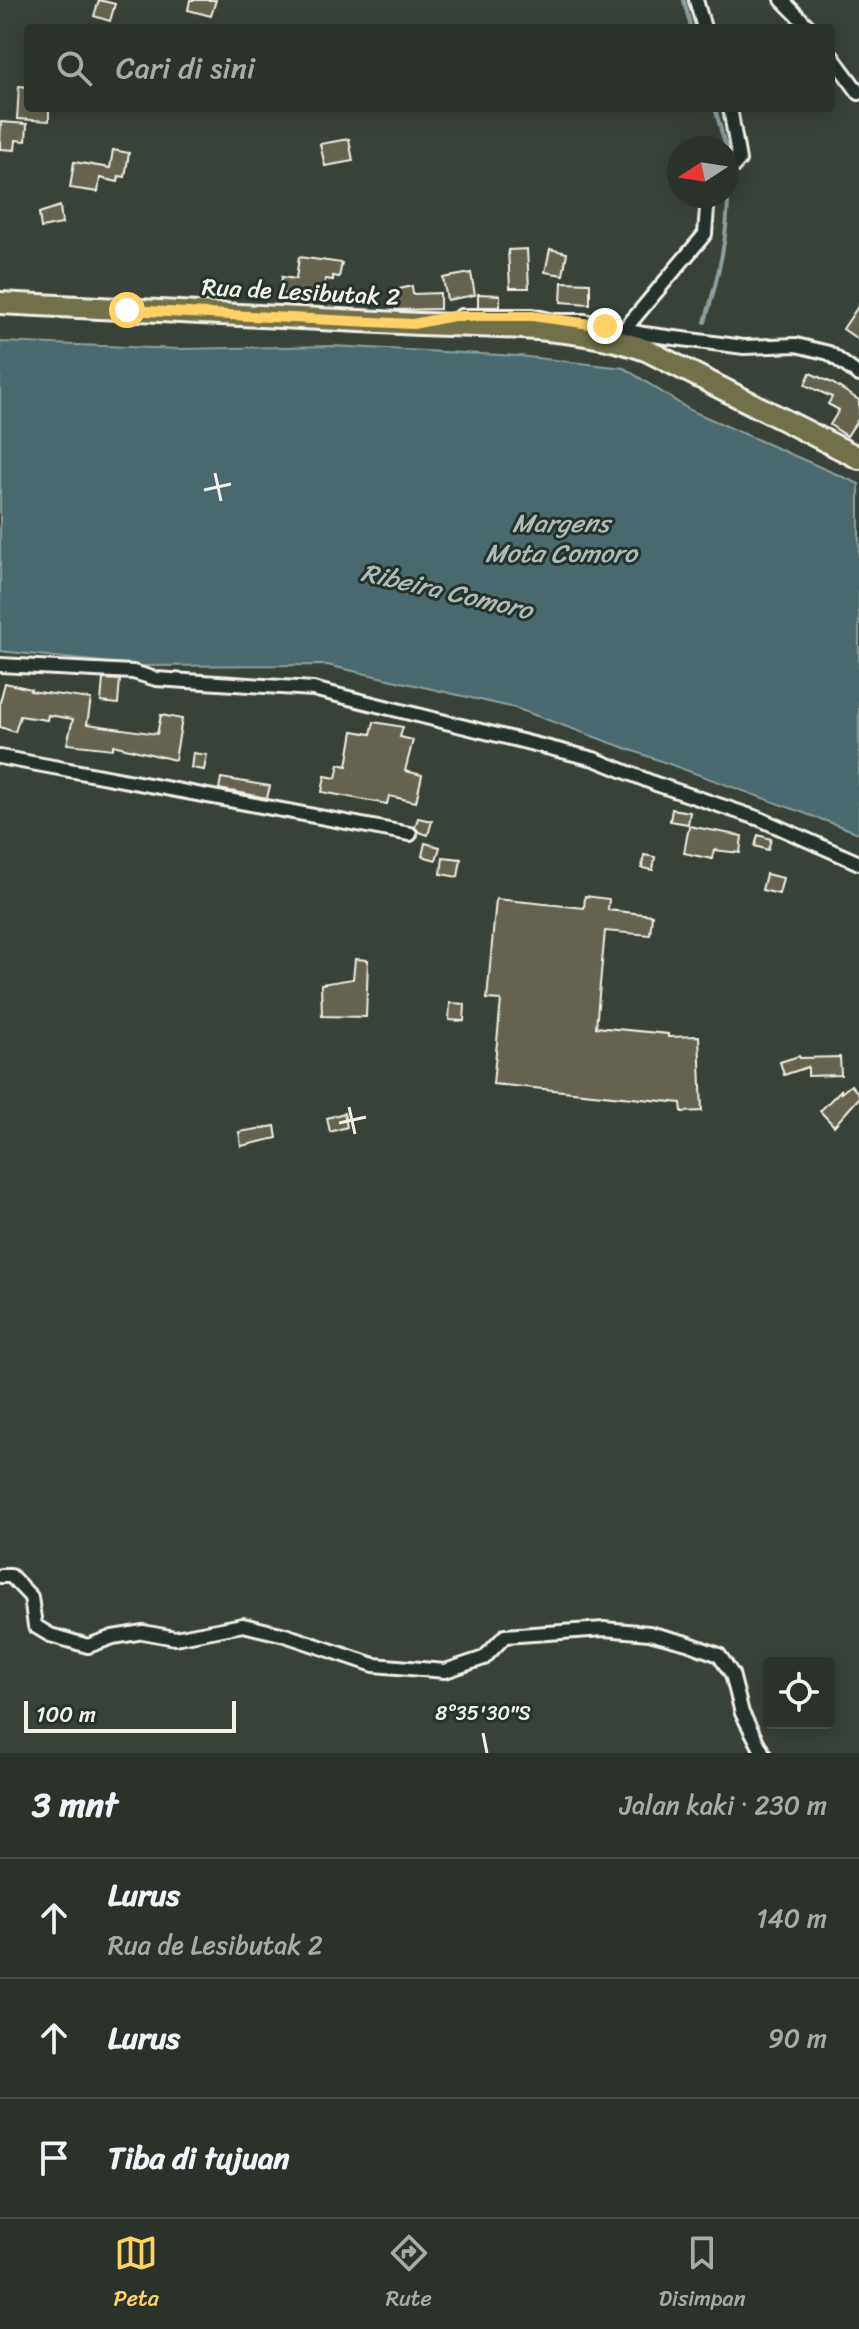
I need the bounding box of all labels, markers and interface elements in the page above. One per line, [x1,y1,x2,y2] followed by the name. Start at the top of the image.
[24,24,835,112] search box
[116,41,255,95] text: Cari di sini
[52,46,96,90] icon: search
[667,136,739,208] north arrow
[201,266,401,318] street label: Rua de Lesibutak 2
[109,292,145,328] route start
[587,308,623,344] route end
[485,500,639,576] water label: Margens Mota Comoro
[357,549,540,634] water label: Ribeira Comoro
[763,1657,835,1729] map controls
[763,1657,835,1729] button: locate
[36,1695,96,1734] text: 100 m
[435,1696,531,1731] text: 8°35'30"S
[24,1697,236,1733] scale bar
[32,1775,118,1835] text: 3 mnt
[620,1782,827,1828] text: Jalan kaki · 230 m
[108,1868,180,1922] text: Lurus
[756,1895,827,1941] text: 140 m
[32,1896,76,1940] icon: ahead
[108,1922,323,1968] text: Rua de Lesibutak 2
[108,2011,180,2065] text: Lurus
[768,2015,827,2061] text: 90 m
[32,2016,76,2060] icon: ahead
[108,2131,289,2185] text: Tiba di tujuan
[32,2136,76,2180] icon: arrive
[113,2231,159,2318] tab: Peta
[386,2231,432,2318] tab: Rute
[659,2231,746,2318] tab: Disimpan

